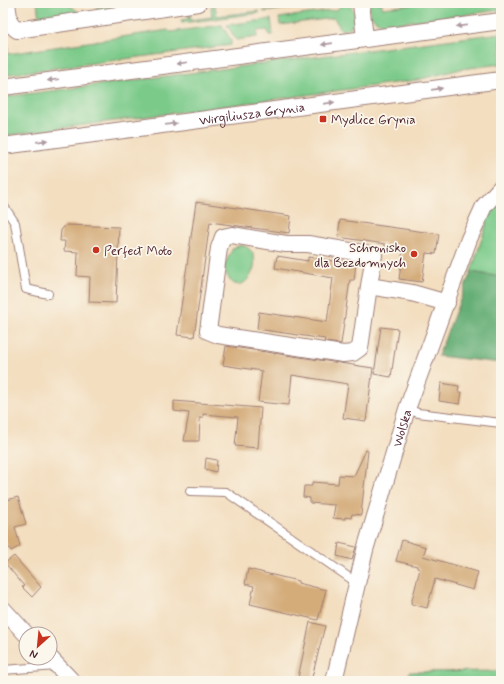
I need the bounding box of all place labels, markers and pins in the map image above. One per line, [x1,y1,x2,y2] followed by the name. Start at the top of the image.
[331,112,416,129] place label: Mydlice Grynia
[318,114,328,124] marker: Mydlice Grynia
[314,240,406,272] place label: Schronisko dla Bezdomnych
[104,243,172,260] place label: Perfect Moto
[91,245,101,255] marker: Perfect Moto
[409,249,419,259] marker: Schronisko dla Bezdomnych

